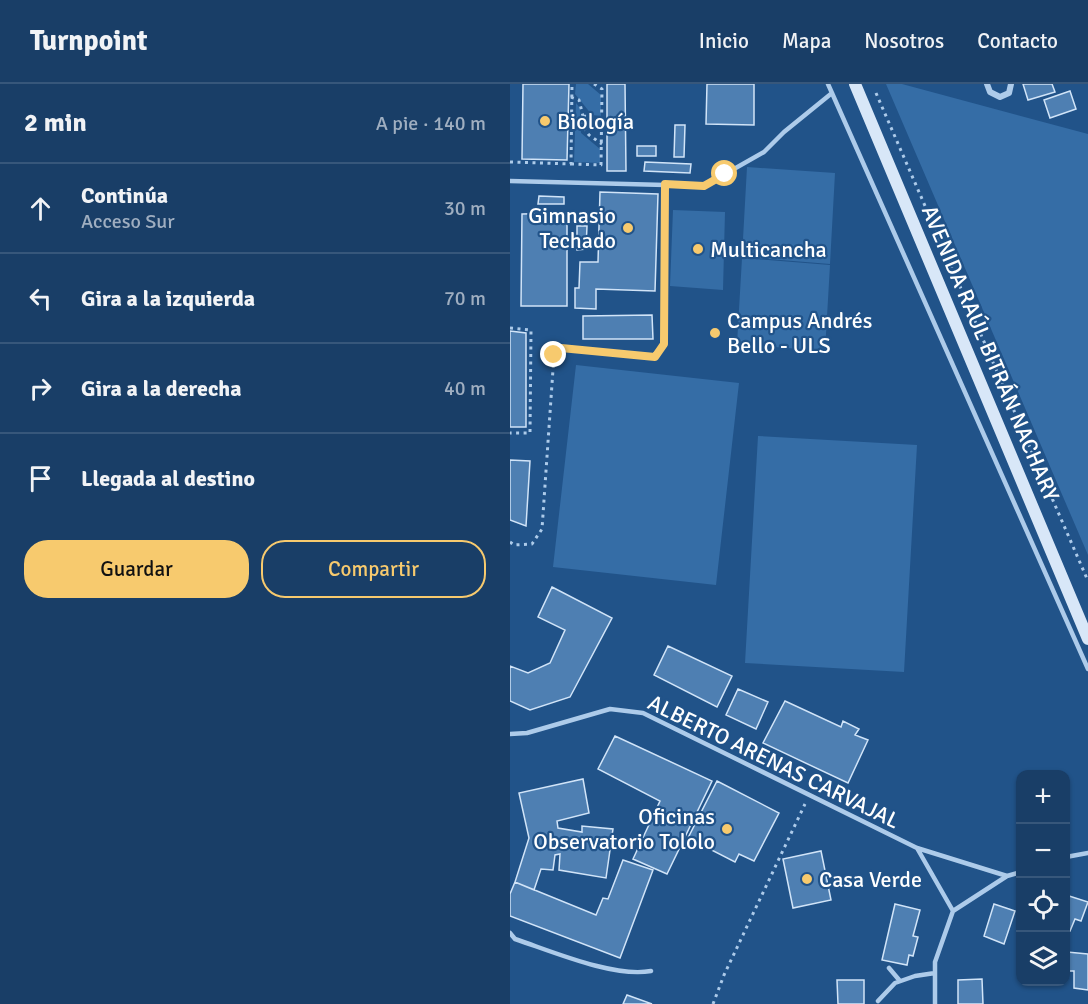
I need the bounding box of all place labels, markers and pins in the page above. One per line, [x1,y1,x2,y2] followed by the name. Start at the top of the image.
[557,108,634,135] place label: Biología
[538,114,552,128] marker: Biología
[528,202,616,254] place label: Gimnasio Techado
[621,221,635,235] marker: Gimnasio Techado
[710,236,827,263] place label: Multicancha
[691,242,705,256] marker: Multicancha
[727,307,872,359] place label: Campus Andrés Bello - ULS
[708,326,722,340] marker: Campus Andrés Bello - ULS
[533,803,715,855] place label: Oficinas Observatorio Tololo
[720,822,734,836] marker: Oficinas Observatorio Tololo
[819,866,922,893] place label: Casa Verde
[800,872,814,886] marker: Casa Verde

